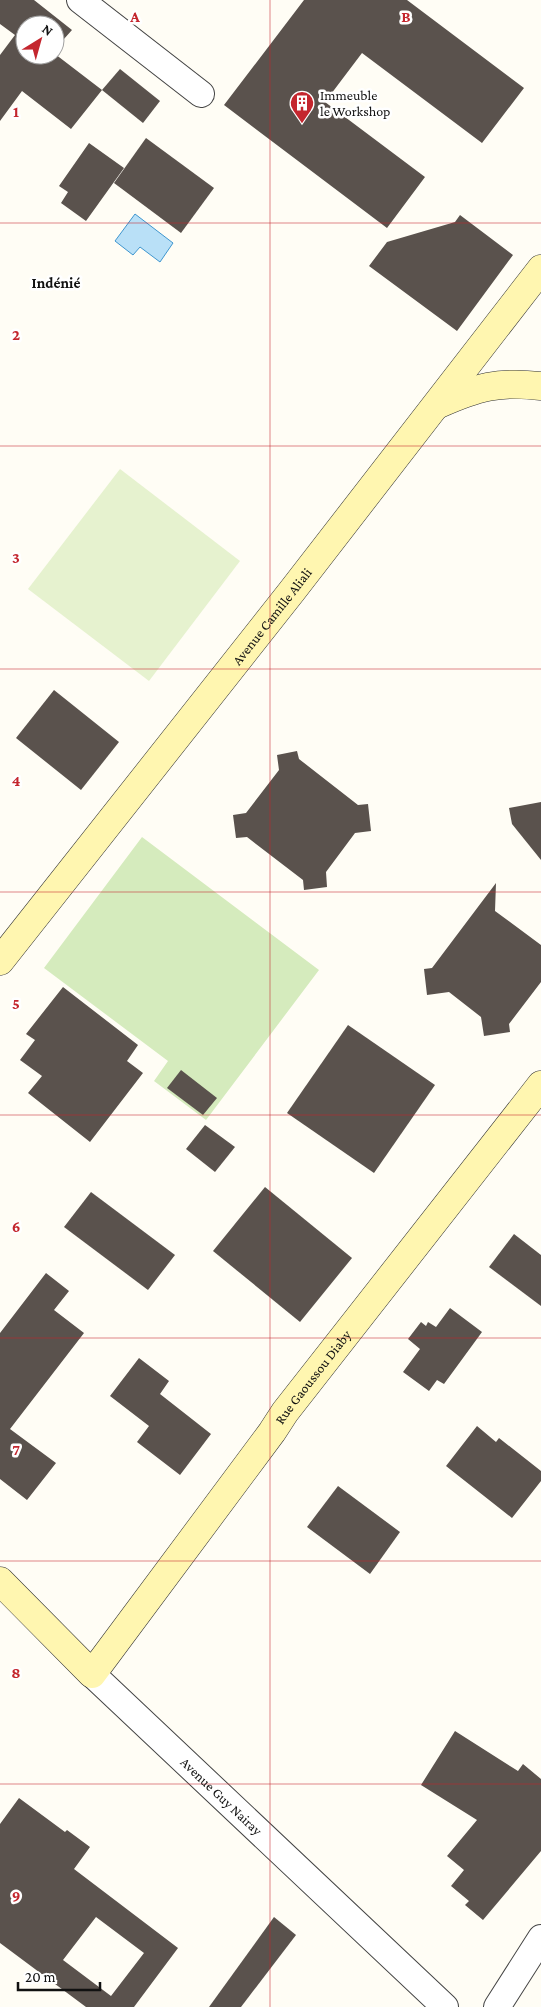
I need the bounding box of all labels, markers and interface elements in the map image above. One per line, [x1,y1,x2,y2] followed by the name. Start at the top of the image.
[129,8,140,25] text: A
[401,8,411,25] text: B
[15,15,65,65] north arrow
[39,20,57,39] text: N
[320,87,390,119] place label: Immeuble le Workshop
[289,90,315,124] building icon: Immeuble le Workshop
[13,103,19,120] text: 1
[32,275,80,291] district label: Indénié
[12,326,20,343] text: 2
[12,549,20,566] text: 3
[229,564,315,668] street label: Avenue Camille Aliali
[12,772,21,789] text: 4
[12,995,20,1012] text: 5
[12,1218,20,1235] text: 6
[271,1326,355,1427] street label: Rue Gaoussou Diaby
[12,1441,20,1458] text: 7
[11,1664,21,1681] text: 8
[177,1754,266,1839] street label: Avenue Guy Nairay
[12,1887,20,1904] text: 9
[18,1960,100,1992] scale bar
[25,1969,56,1985] text: 20 m

